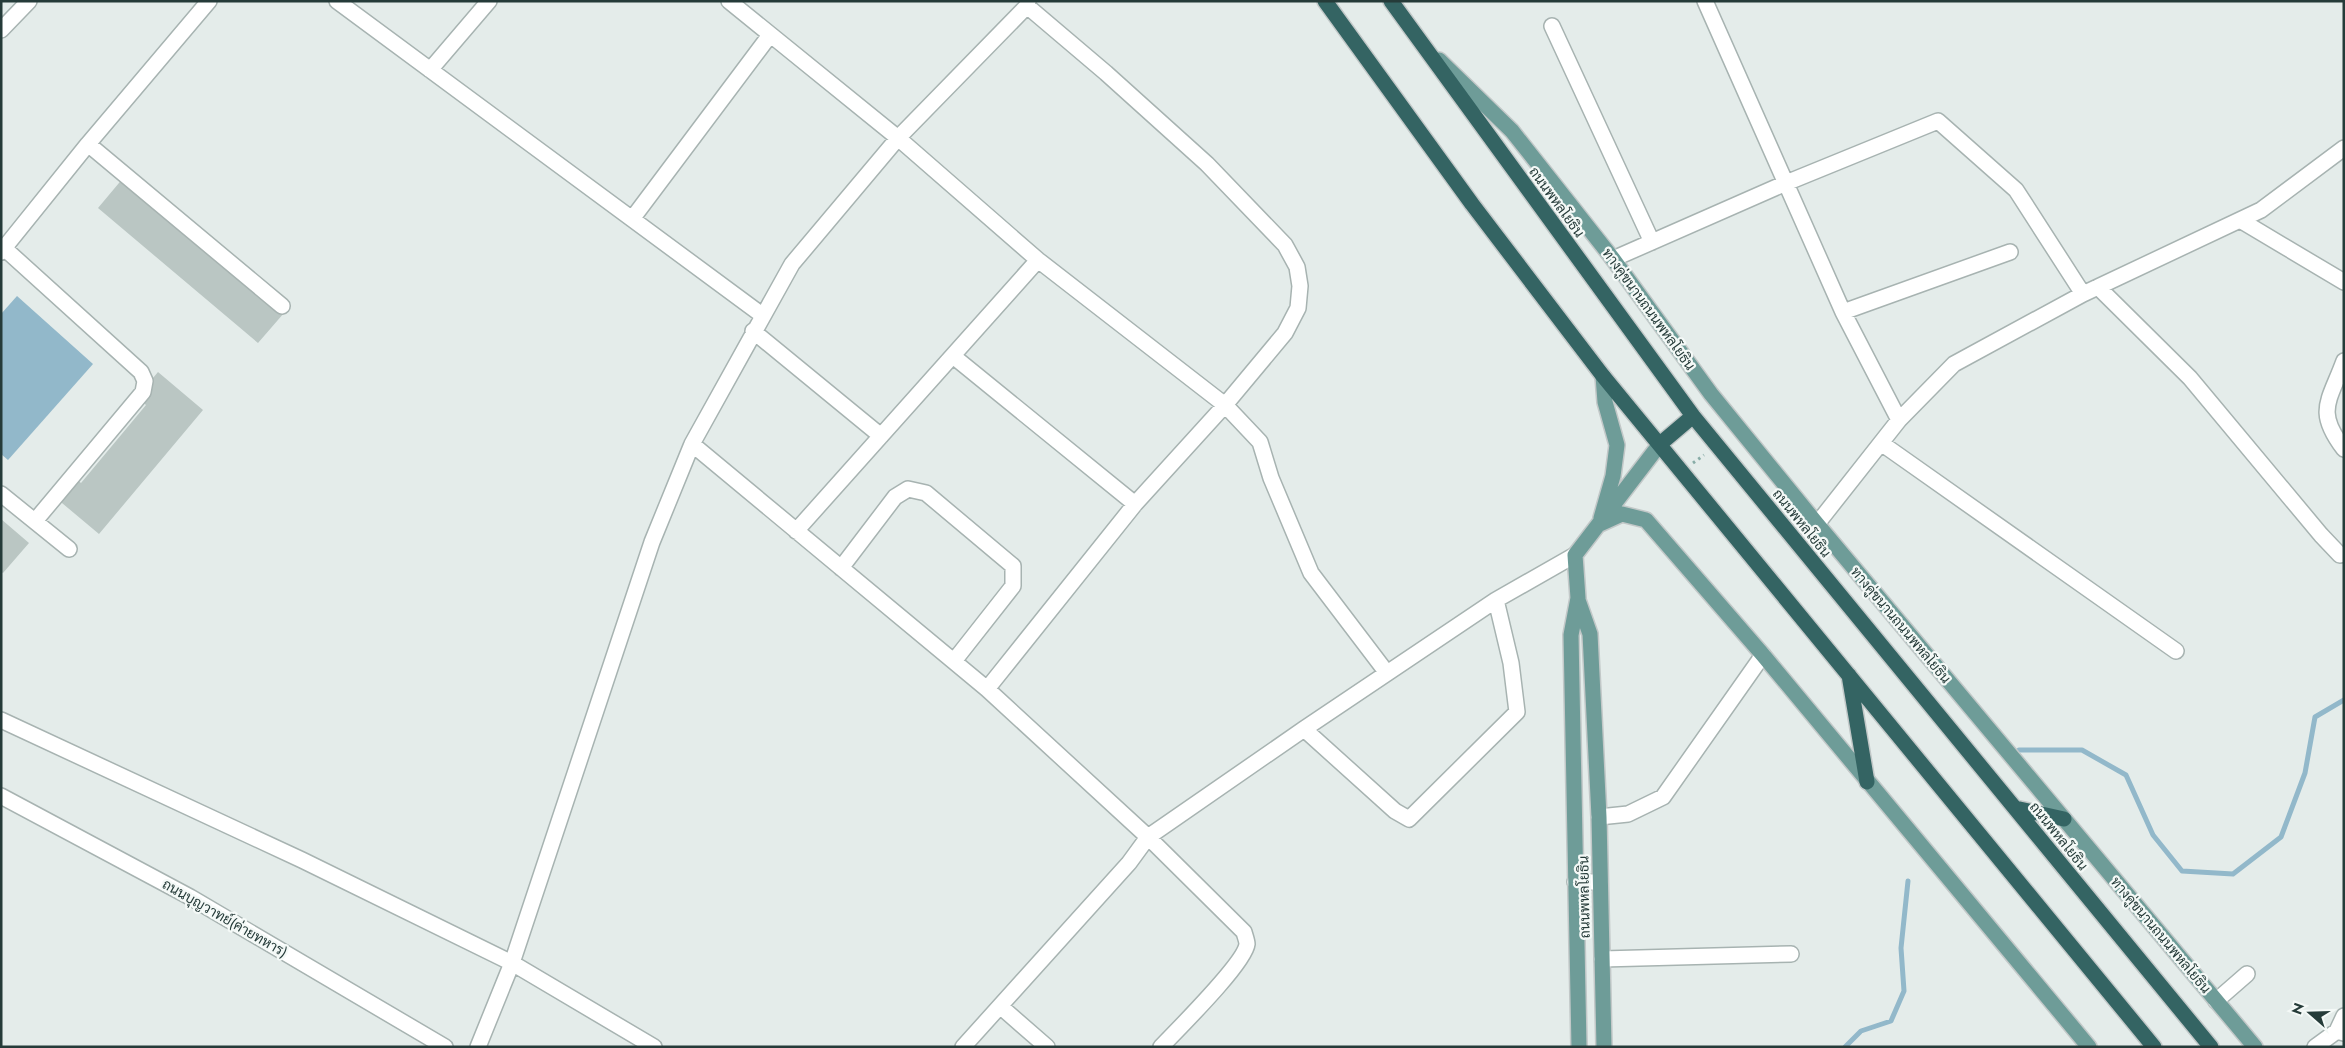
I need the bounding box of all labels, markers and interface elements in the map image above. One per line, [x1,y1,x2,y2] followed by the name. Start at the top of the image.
[1525,163,1589,241] street label: ถนนพหลโยธิน
[1598,244,1700,374] street label: ทางคู่ขนานถนนพหลโยธิน
[1768,484,1836,562] street label: ถนนพหลโยธิน
[1846,562,1956,688] street label: ทางคู่ขนานถนนพหลโยธิน
[2025,797,2093,875] street label: ถนนพหลโยธิน
[1573,855,1595,939] street label: ถนนพหลโยธิน
[2106,872,2216,998] street label: ทางคู่ขนานถนนพหลโยธิน
[159,874,291,962] street label: ถนนบุญวาทย์(ค่ายทหาร)
[2285,988,2335,1038] north arrow
[2286,1000,2309,1017] text: N

